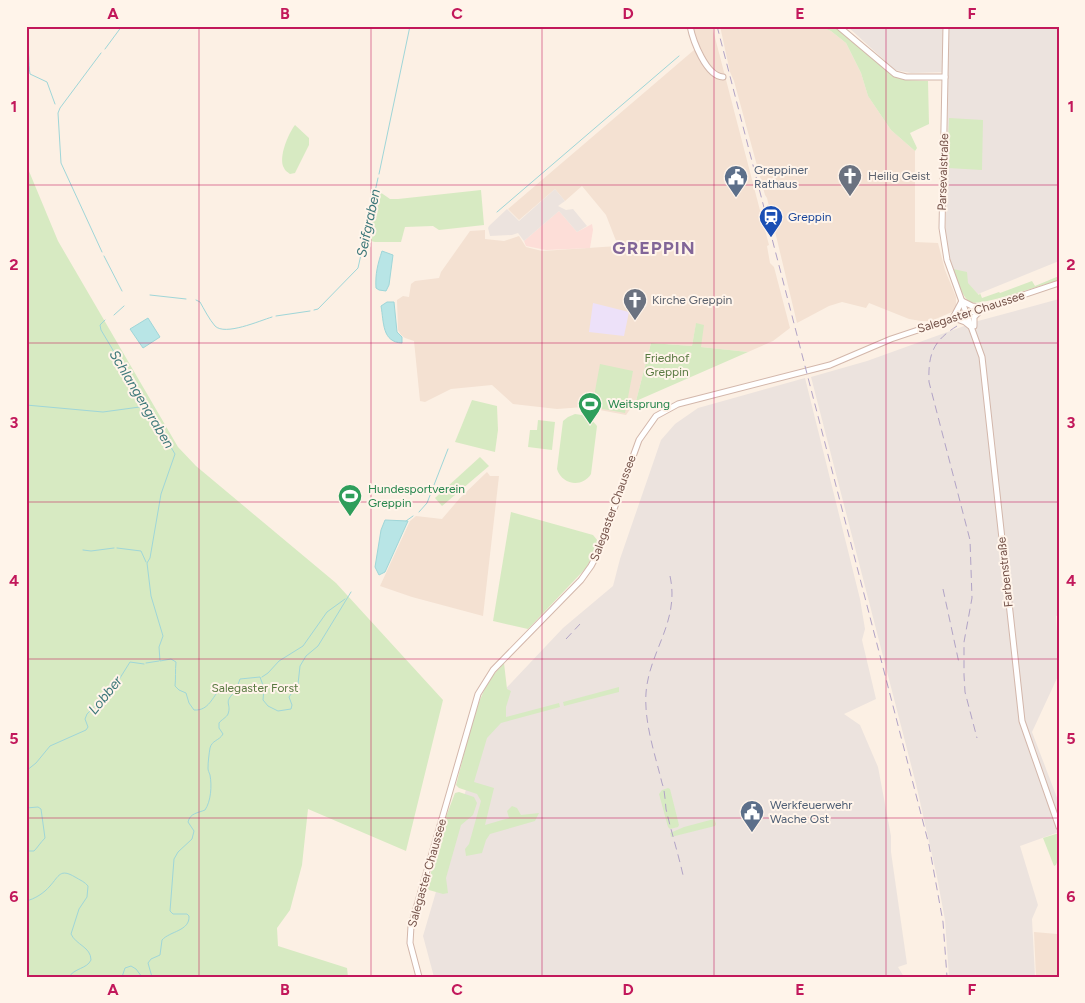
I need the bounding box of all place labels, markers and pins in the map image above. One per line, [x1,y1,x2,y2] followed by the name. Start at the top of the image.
[754,163,808,191] place label: Greppiner Rathaus
[837,163,863,197] church icon: Heilig Geist
[723,164,749,198] public building icon: Greppiner Rathaus
[868,169,931,183] place label: Heilig Geist
[758,204,784,238] station icon: Greppin
[788,210,832,224] place label: Greppin
[622,287,648,321] church icon: Kirche Greppin
[652,293,733,307] place label: Kirche Greppin
[577,391,603,425] sports icon: Weitsprung
[608,397,670,411] place label: Weitsprung
[368,482,465,510] place label: Hundesportverein Greppin
[337,483,363,517] sports icon: Hundesportverein Greppin
[770,798,852,826] place label: Werkfeuerwehr Wache Ost
[739,799,765,833] public building icon: Werkfeuerwehr Wache Ost

